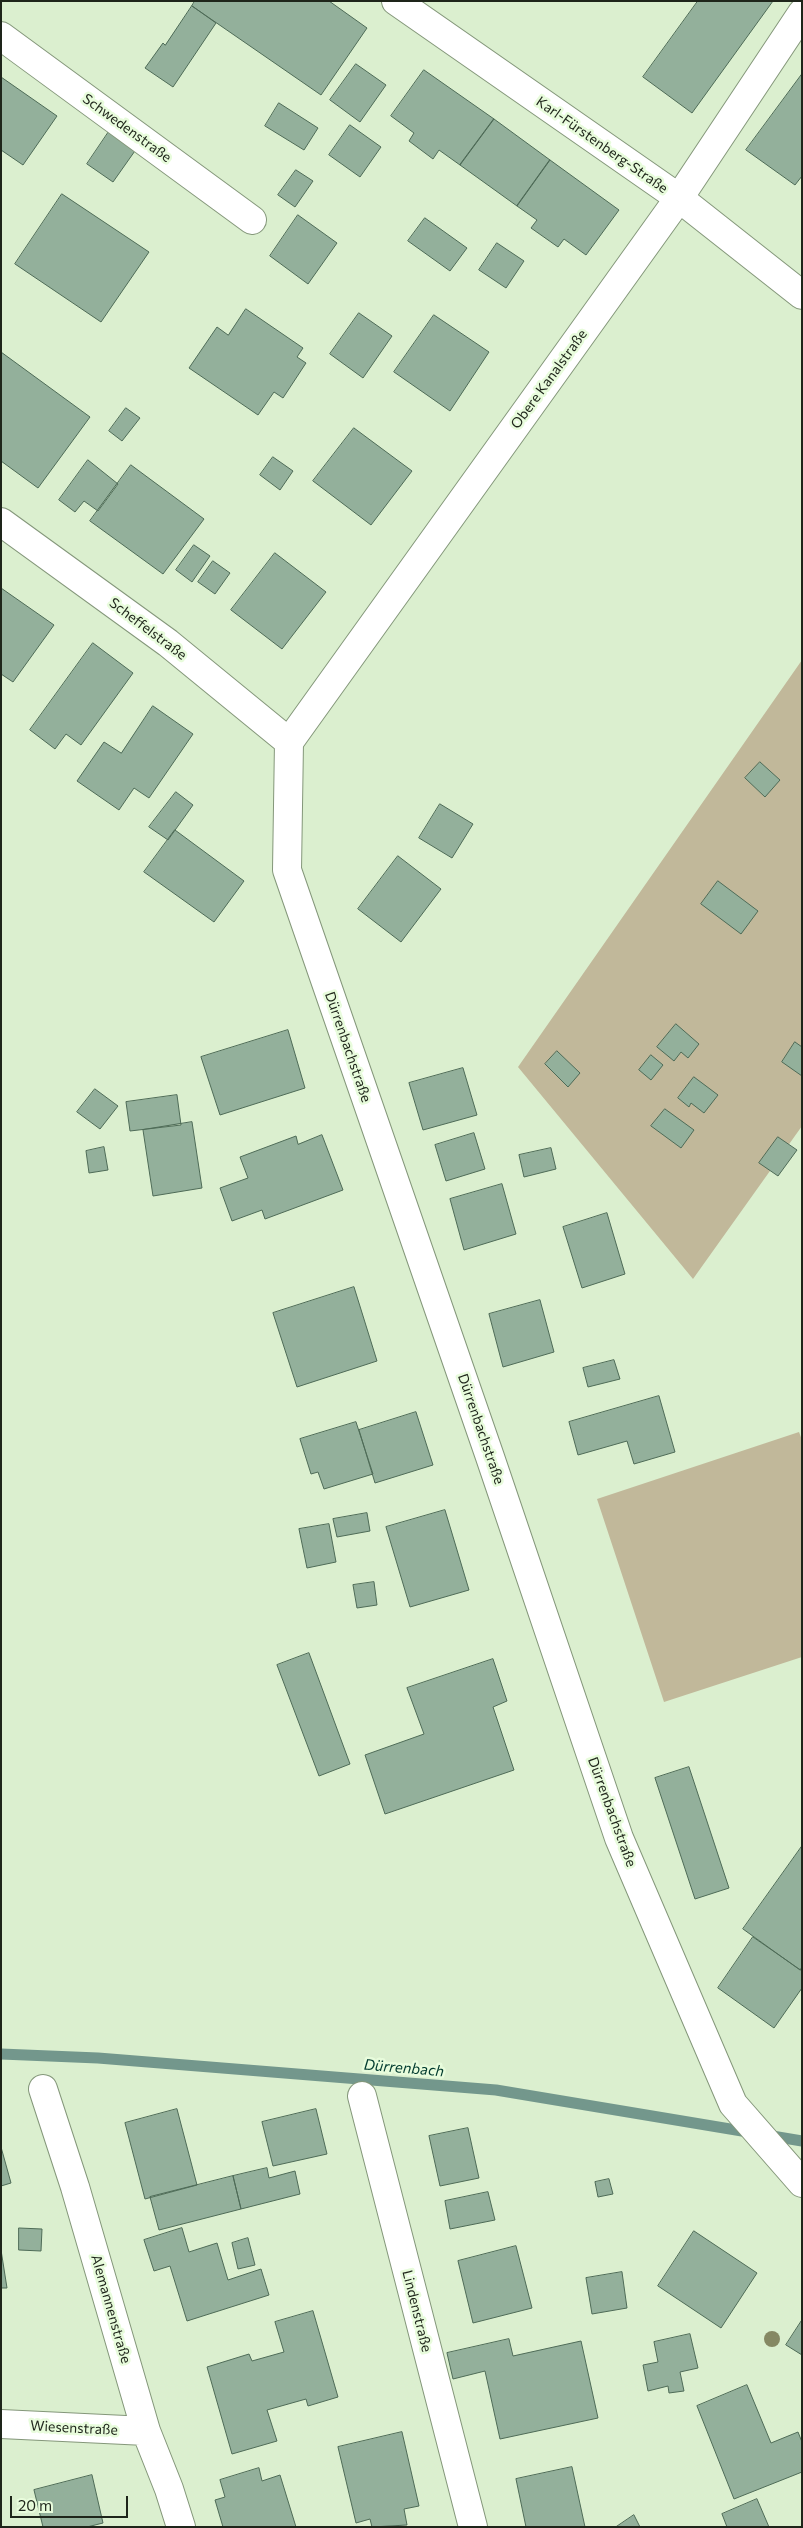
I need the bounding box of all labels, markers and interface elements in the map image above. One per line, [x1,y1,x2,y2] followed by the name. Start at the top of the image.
[79,90,175,166] street label: Schwedenstraße
[533,93,671,197] street label: Karl-Fürstenberg-Straße
[507,326,591,432] street label: Obere Kanalstraße
[106,594,190,664] street label: Scheffelstraße
[321,990,375,1104] street label: Dürrenbachstraße
[454,1372,508,1486] street label: Dürrenbachstraße
[584,1755,640,1869] street label: Dürrenbachstraße
[363,2056,445,2080] water label: Dürrenbach
[87,2253,135,2365] street label: Alemannenstraße
[399,2268,435,2354] street label: Lindenstraße
[30,2417,118,2439] street label: Wiesenstraße
[12,2486,130,2518] scale bar
[18,2496,52,2514] text: 20 m

